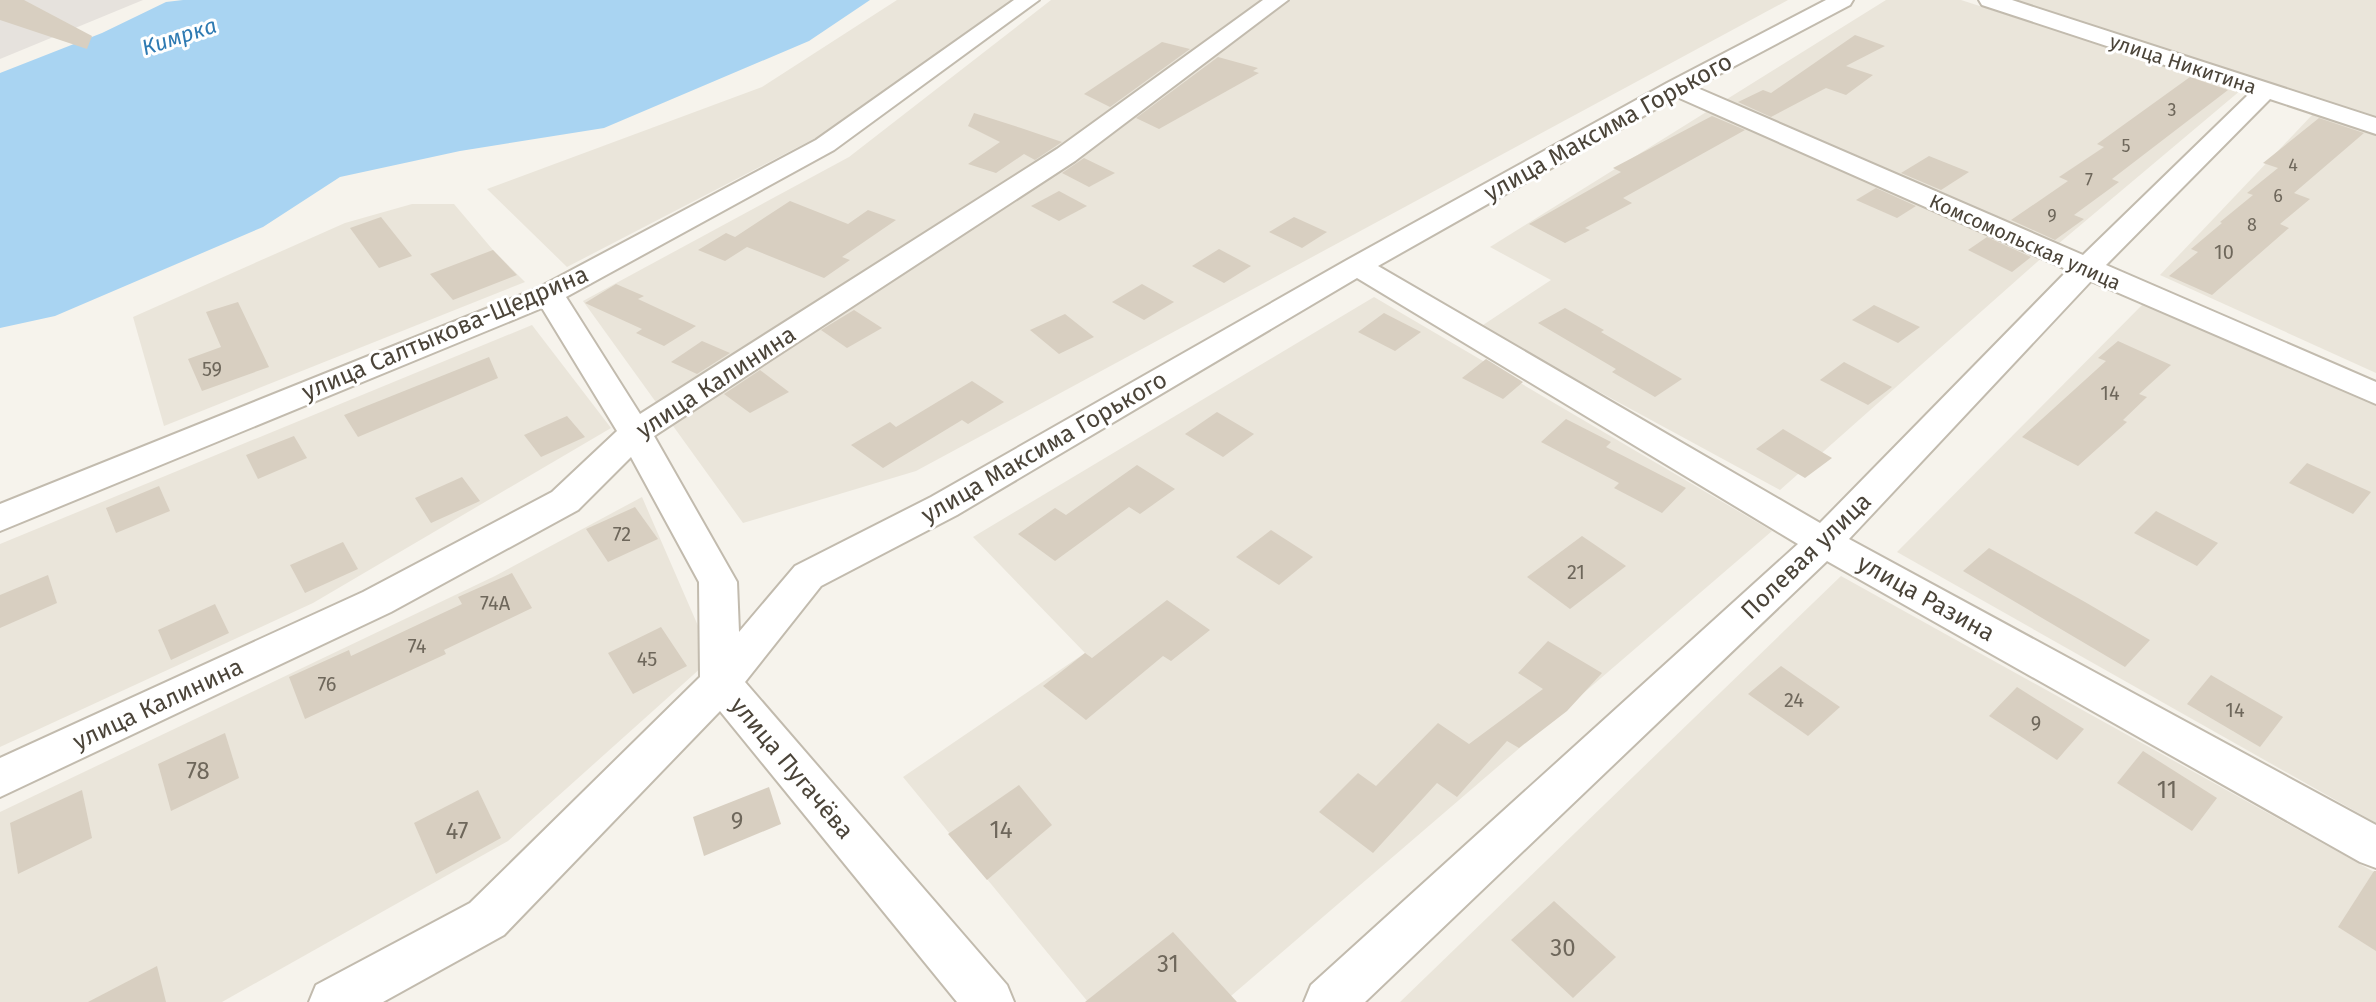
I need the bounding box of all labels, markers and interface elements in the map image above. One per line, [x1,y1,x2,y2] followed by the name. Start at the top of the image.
[138,12,220,61] water label: Кимрка
[2107,29,2259,99] street label: улица Никитина
[1479,47,1737,207] street label: улица Максима Горького
[2168,99,2176,121] house number: 3
[2121,135,2131,157] house number: 5
[2288,154,2298,176] house number: 4
[2085,169,2093,191] house number: 7
[2273,185,2283,207] house number: 6
[1926,189,2124,295] street label: Комсомольская улица
[2047,205,2057,227] house number: 9
[2247,214,2257,236] house number: 8
[2214,240,2234,264] house number: 10
[298,260,592,406] street label: улица Салтыкова-Щедрина
[631,320,801,444] street label: улица Калинина
[202,357,222,381] house number: 59
[916,365,1172,529] street label: улица Максима Горького
[2100,381,2120,405] house number: 14
[1735,487,1877,625] street label: Полевая улица
[613,522,631,546] house number: 72
[1852,549,2000,647] street label: улица Разина
[1567,560,1585,584] house number: 21
[480,591,511,615] house number: 74А
[408,634,427,658] house number: 74
[637,647,657,671] house number: 45
[69,652,247,756] street label: улица Калинина
[317,672,337,696] house number: 76
[1784,688,1804,712] house number: 24
[725,691,859,845] street label: улица Пугачёва
[2225,698,2245,722] house number: 14
[2031,711,2041,735] house number: 9
[186,757,210,785] house number: 78
[2157,776,2177,804] house number: 11
[731,807,743,835] house number: 9
[989,816,1013,844] house number: 14
[446,817,468,845] house number: 47
[1550,934,1576,962] house number: 30
[1157,950,1179,978] house number: 31

